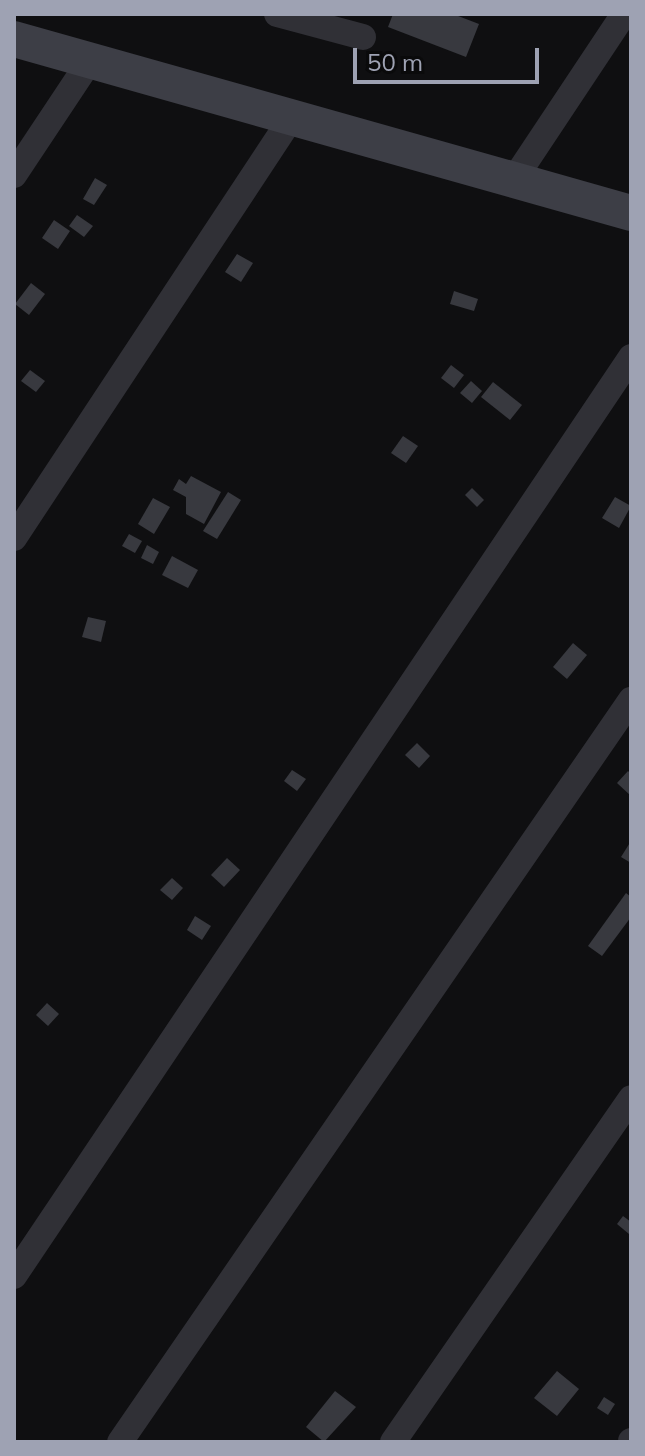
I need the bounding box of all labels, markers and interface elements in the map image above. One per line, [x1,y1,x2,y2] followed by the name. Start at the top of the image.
[357,32,543,82] scale bar
[367,47,423,77] text: 50 m

